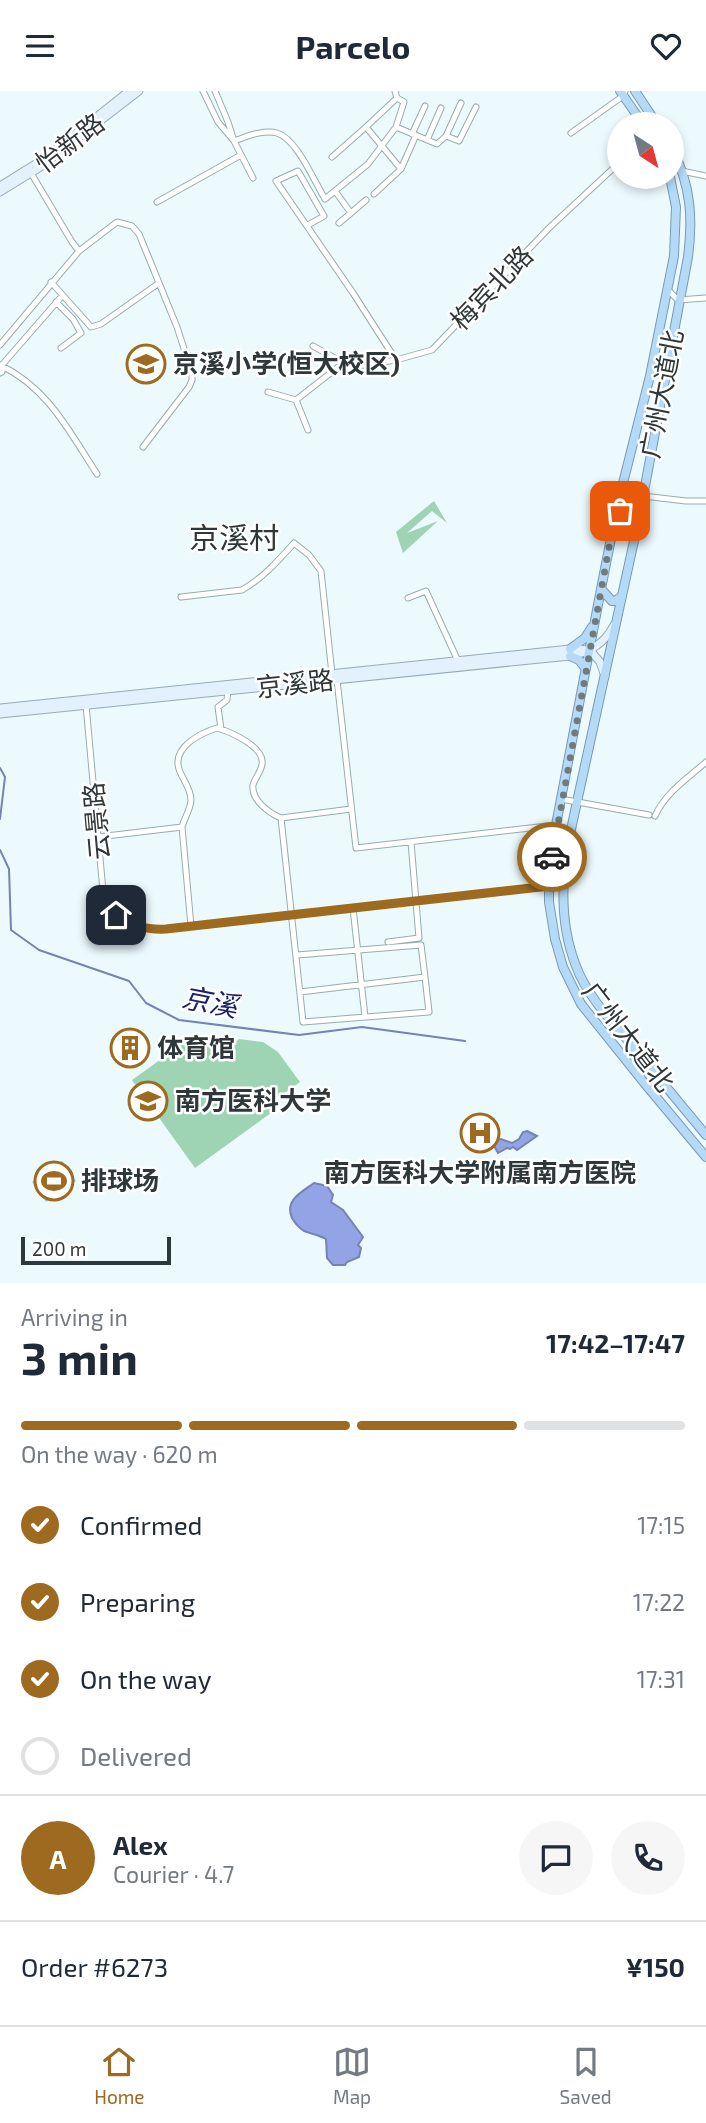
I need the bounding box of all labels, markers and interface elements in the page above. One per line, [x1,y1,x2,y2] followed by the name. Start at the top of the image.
[21,27,59,65] icon: menu
[296,27,410,65] text: Parcelo
[647,27,685,65] icon: heart
[29,106,110,178] street label: 怡新路
[607,112,684,189] north arrow
[607,112,684,189] map controls
[444,239,538,335] street label: 梅宾北路
[633,327,688,460] street label: 广州大道北
[125,343,167,385] school or university icon: 京溪小学(恒大校区)
[173,347,400,378] place label: 京溪小学(恒大校区)
[590,481,650,541] pin
[601,492,639,530] icon: bag
[189,519,279,555] district label: 京溪村
[254,663,335,702] street label: 京溪路
[77,781,114,861] street label: 云景路
[517,822,587,892] courier
[533,838,571,876] icon: car
[86,885,146,945] pin
[97,896,135,934] icon: home
[577,975,681,1097] street label: 广州大道北
[179,979,244,1024] water label: 京溪
[109,1027,151,1069] building icon: 体育馆
[157,1031,235,1062] place label: 体育馆
[127,1080,169,1122] school or university icon: 南方医科大学
[175,1084,331,1115] place label: 南方医科大学
[459,1112,501,1154] hospital icon: 南方医科大学附属南方医院
[324,1156,636,1187] place label: 南方医科大学附属南方医院
[33,1160,75,1202] sports icon: 排球场
[81,1164,159,1195] place label: 排球场
[21,1234,172,1266] scale bar
[32,1237,86,1260] text: 200 m
[21,1303,128,1331] text: Arriving in
[546,1327,685,1358] text: 17:42–17:47
[21,1329,138,1384] text: 3 min
[21,1440,218,1468] text: On the way · 620 m
[21,1506,59,1544] icon: check
[80,1509,203,1540] text: Confirmed
[637,1511,685,1539] text: 17:15
[21,1583,59,1621] icon: check
[80,1586,195,1617] text: Preparing
[633,1588,685,1616] text: 17:22
[21,1660,59,1698] icon: check
[80,1663,211,1694] text: On the way
[637,1665,685,1693] text: 17:31
[80,1740,192,1771] text: Delivered
[519,1821,593,1895] button: chat
[611,1821,685,1895] button: phone
[113,1829,168,1860] text: Alex
[50,1843,66,1874] text: A
[113,1860,234,1888] text: Courier · 4.7
[21,1951,168,1982] text: Order #6273
[626,1951,685,1982] text: ¥150
[94,2043,145,2108] tab: Home
[333,2043,371,2108] tab: Map
[560,2043,612,2108] tab: Saved

